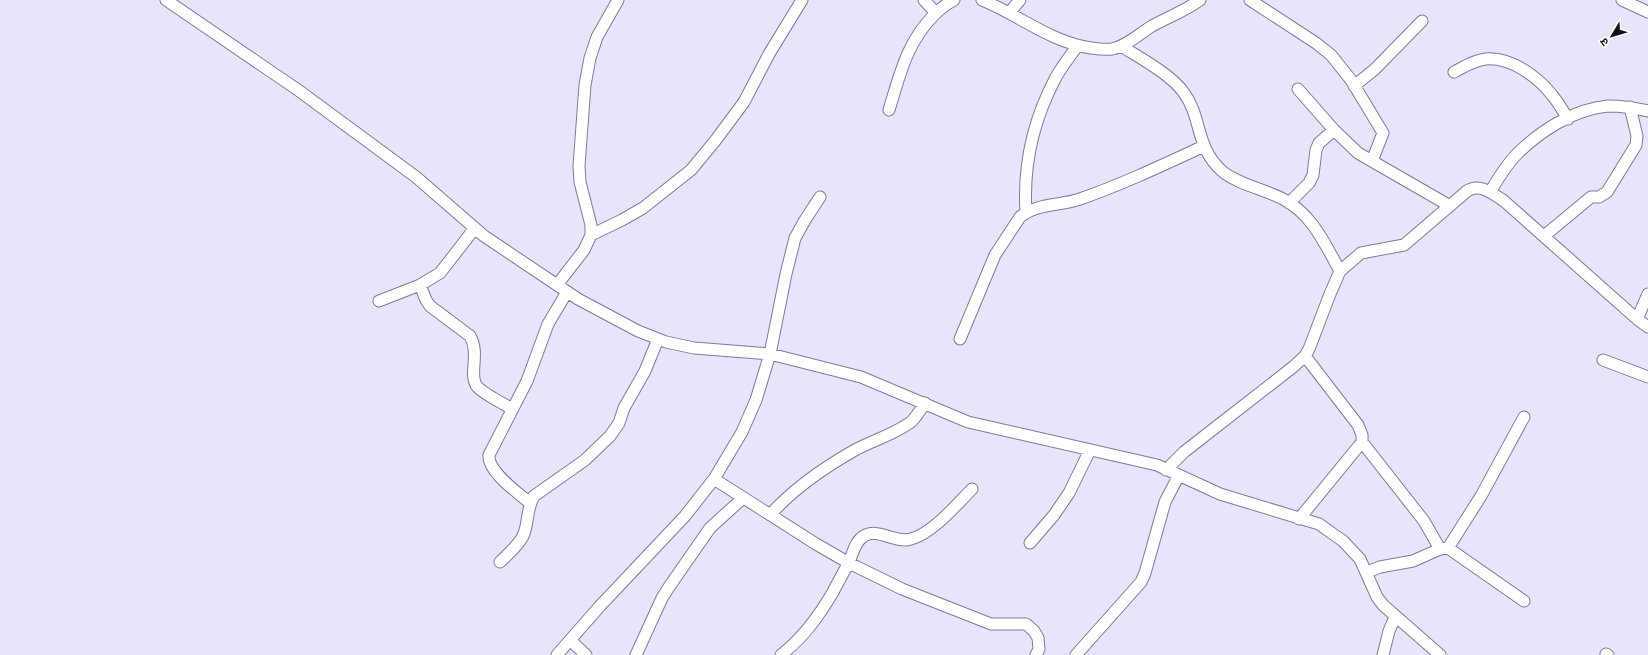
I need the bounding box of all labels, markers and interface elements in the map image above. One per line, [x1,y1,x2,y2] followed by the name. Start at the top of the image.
[1592,16,1632,56] north arrow
[1596,35,1611,49] text: उ

